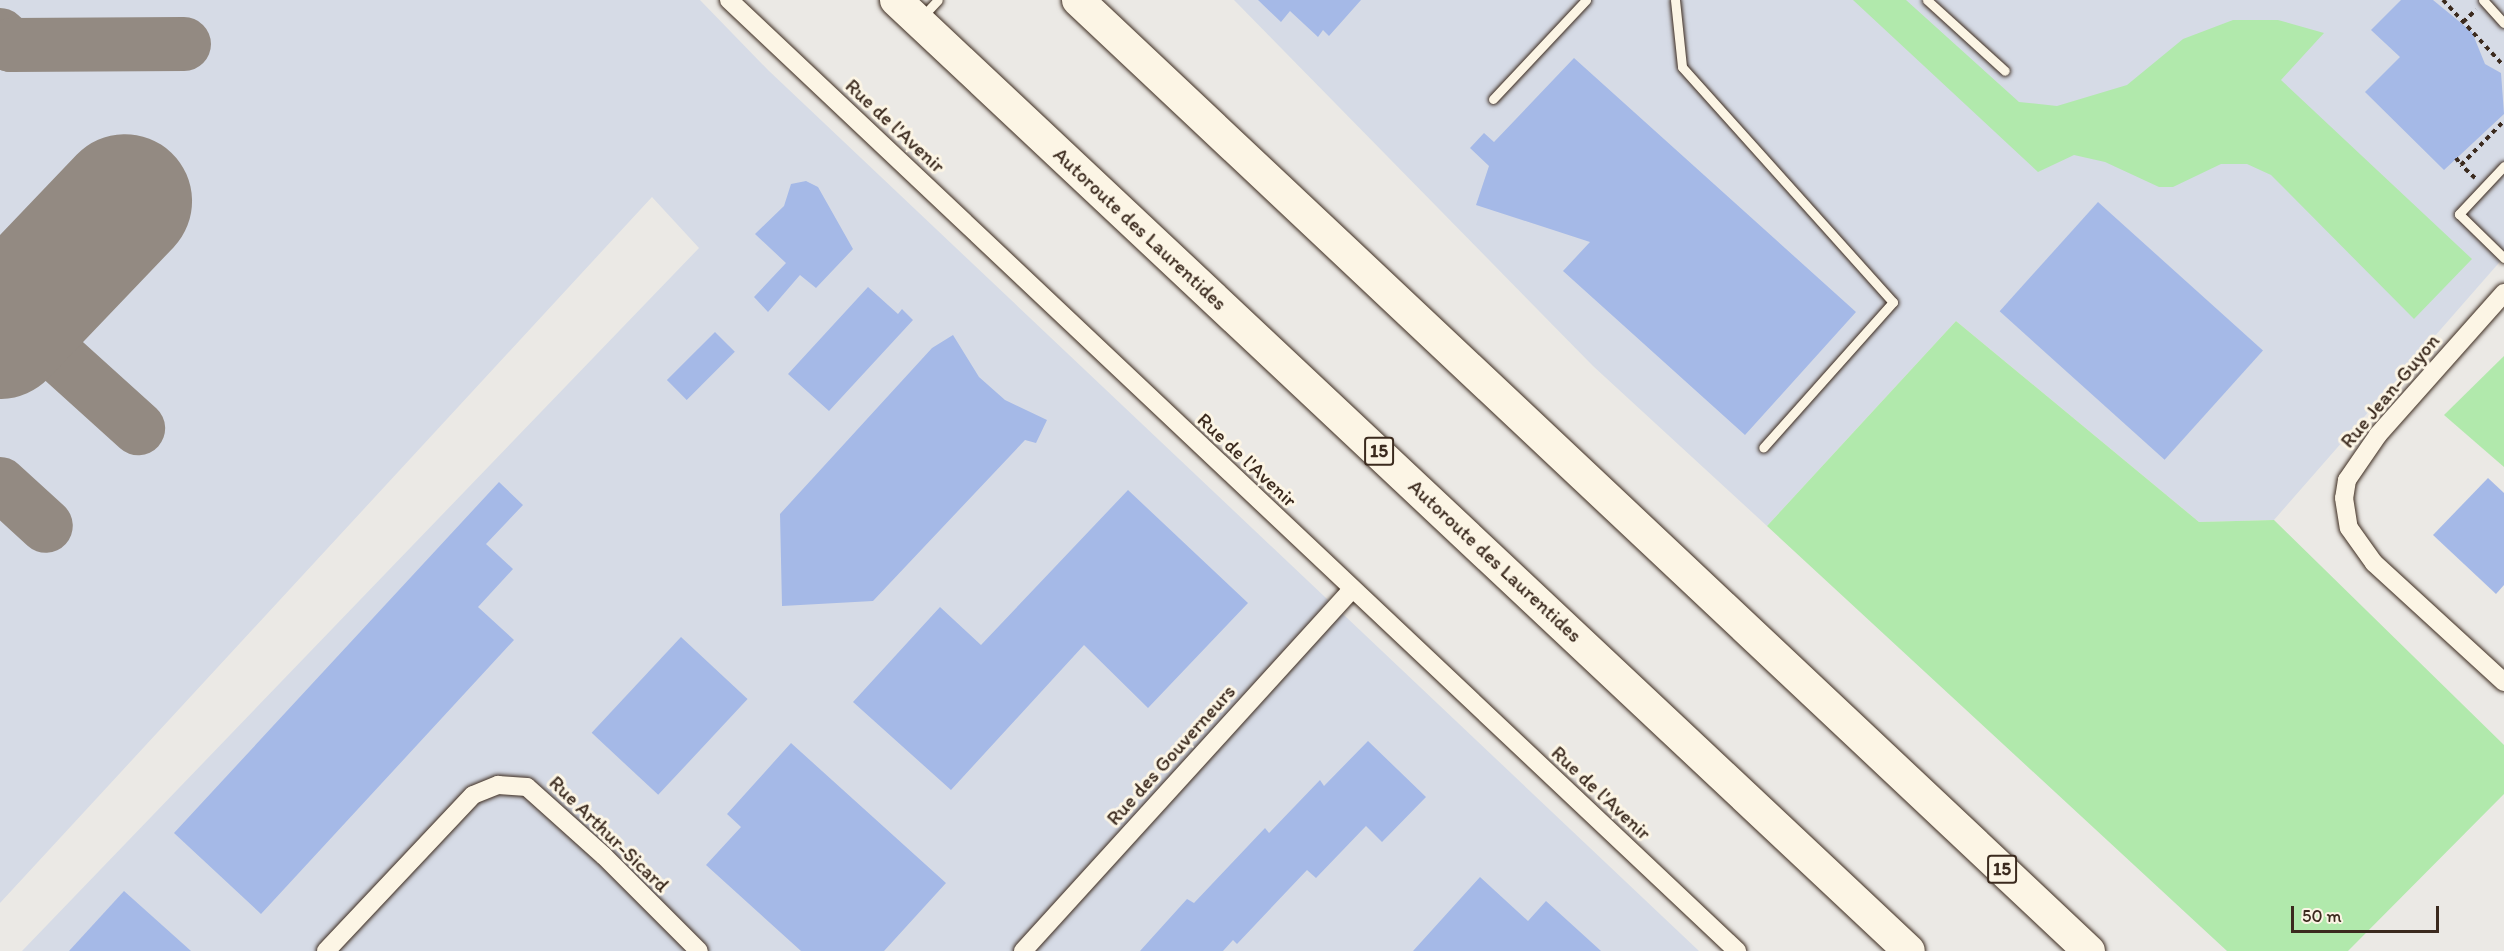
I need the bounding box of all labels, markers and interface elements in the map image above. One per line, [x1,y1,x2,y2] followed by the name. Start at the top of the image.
[840,74,950,178] street label: Rue de l'Avenir
[1049,143,1231,315] street label: Autoroute des Laurentides
[2335,329,2445,453] street label: Rue Jean-Guyon
[1192,408,1302,512] street label: Rue de l'Avenir
[1364,436,1394,466] road number: 15
[1404,475,1586,647] street label: Autoroute des Laurentides
[1102,680,1240,830] street label: Rue des Gouverneurs
[1546,741,1656,845] street label: Rue de l'Avenir
[544,771,674,897] street label: Rue Arthur-Sicard
[1987,854,2017,884] road number: 15
[2294,894,2442,932] scale bar
[2302,905,2342,927] text: 50 m

